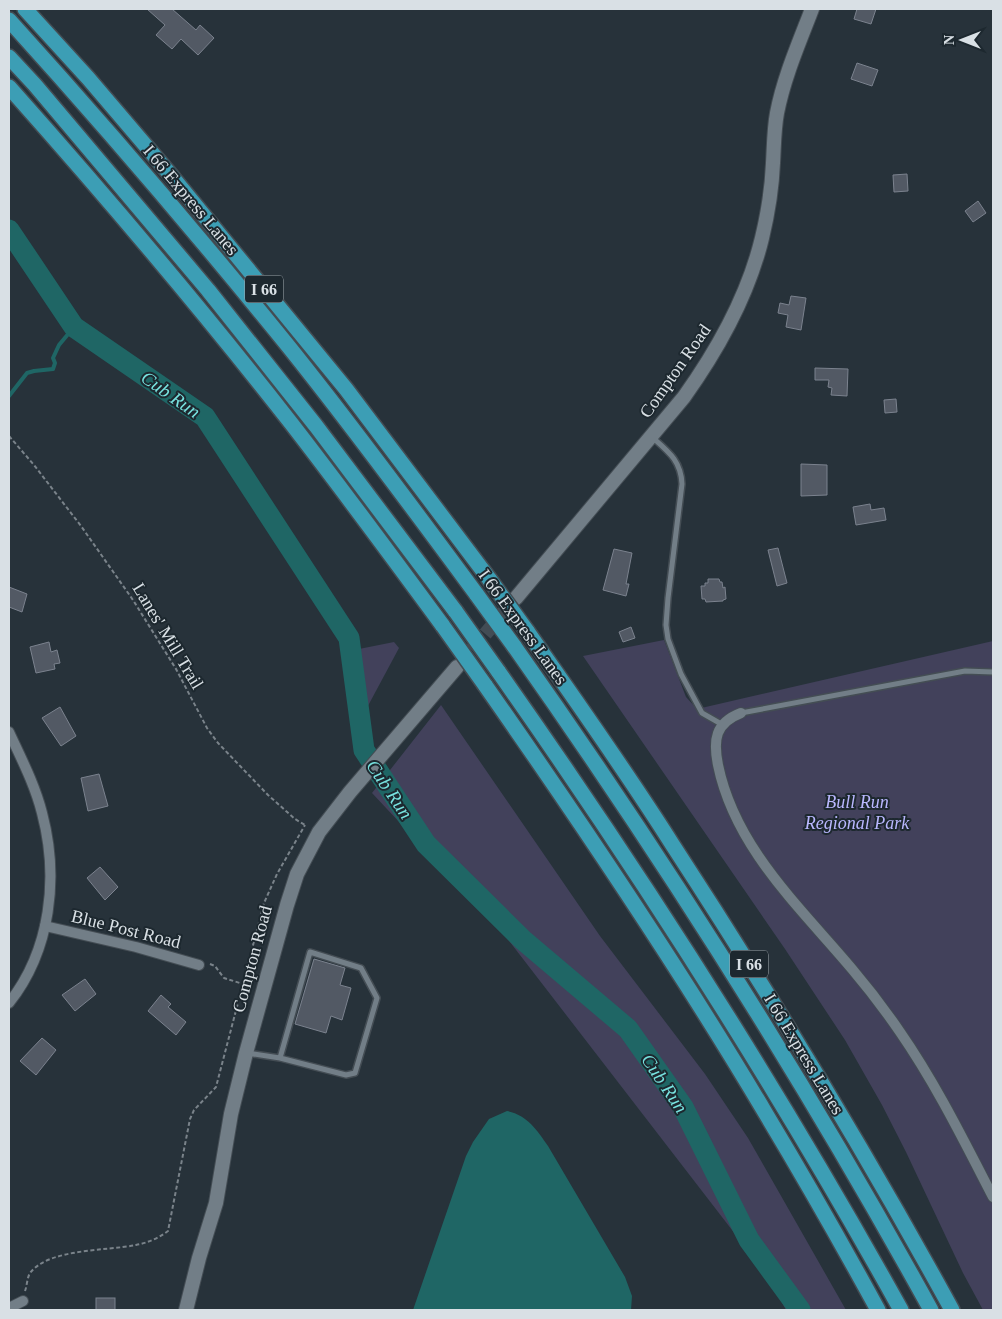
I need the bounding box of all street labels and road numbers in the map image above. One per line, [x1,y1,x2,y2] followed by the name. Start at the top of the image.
[139,141,243,259] street label: I 66 Express Lanes
[245,276,283,302] road number: I 66
[635,320,715,422] street label: Compton Road
[475,566,571,688] street label: I 66 Express Lanes
[128,579,208,693] street label: Lanes' Mill Trail
[228,904,276,1014] street label: Compton Road
[69,906,183,952] street label: Blue Post Road
[730,951,768,978] road number: I 66
[760,990,848,1118] street label: I 66 Express Lanes

